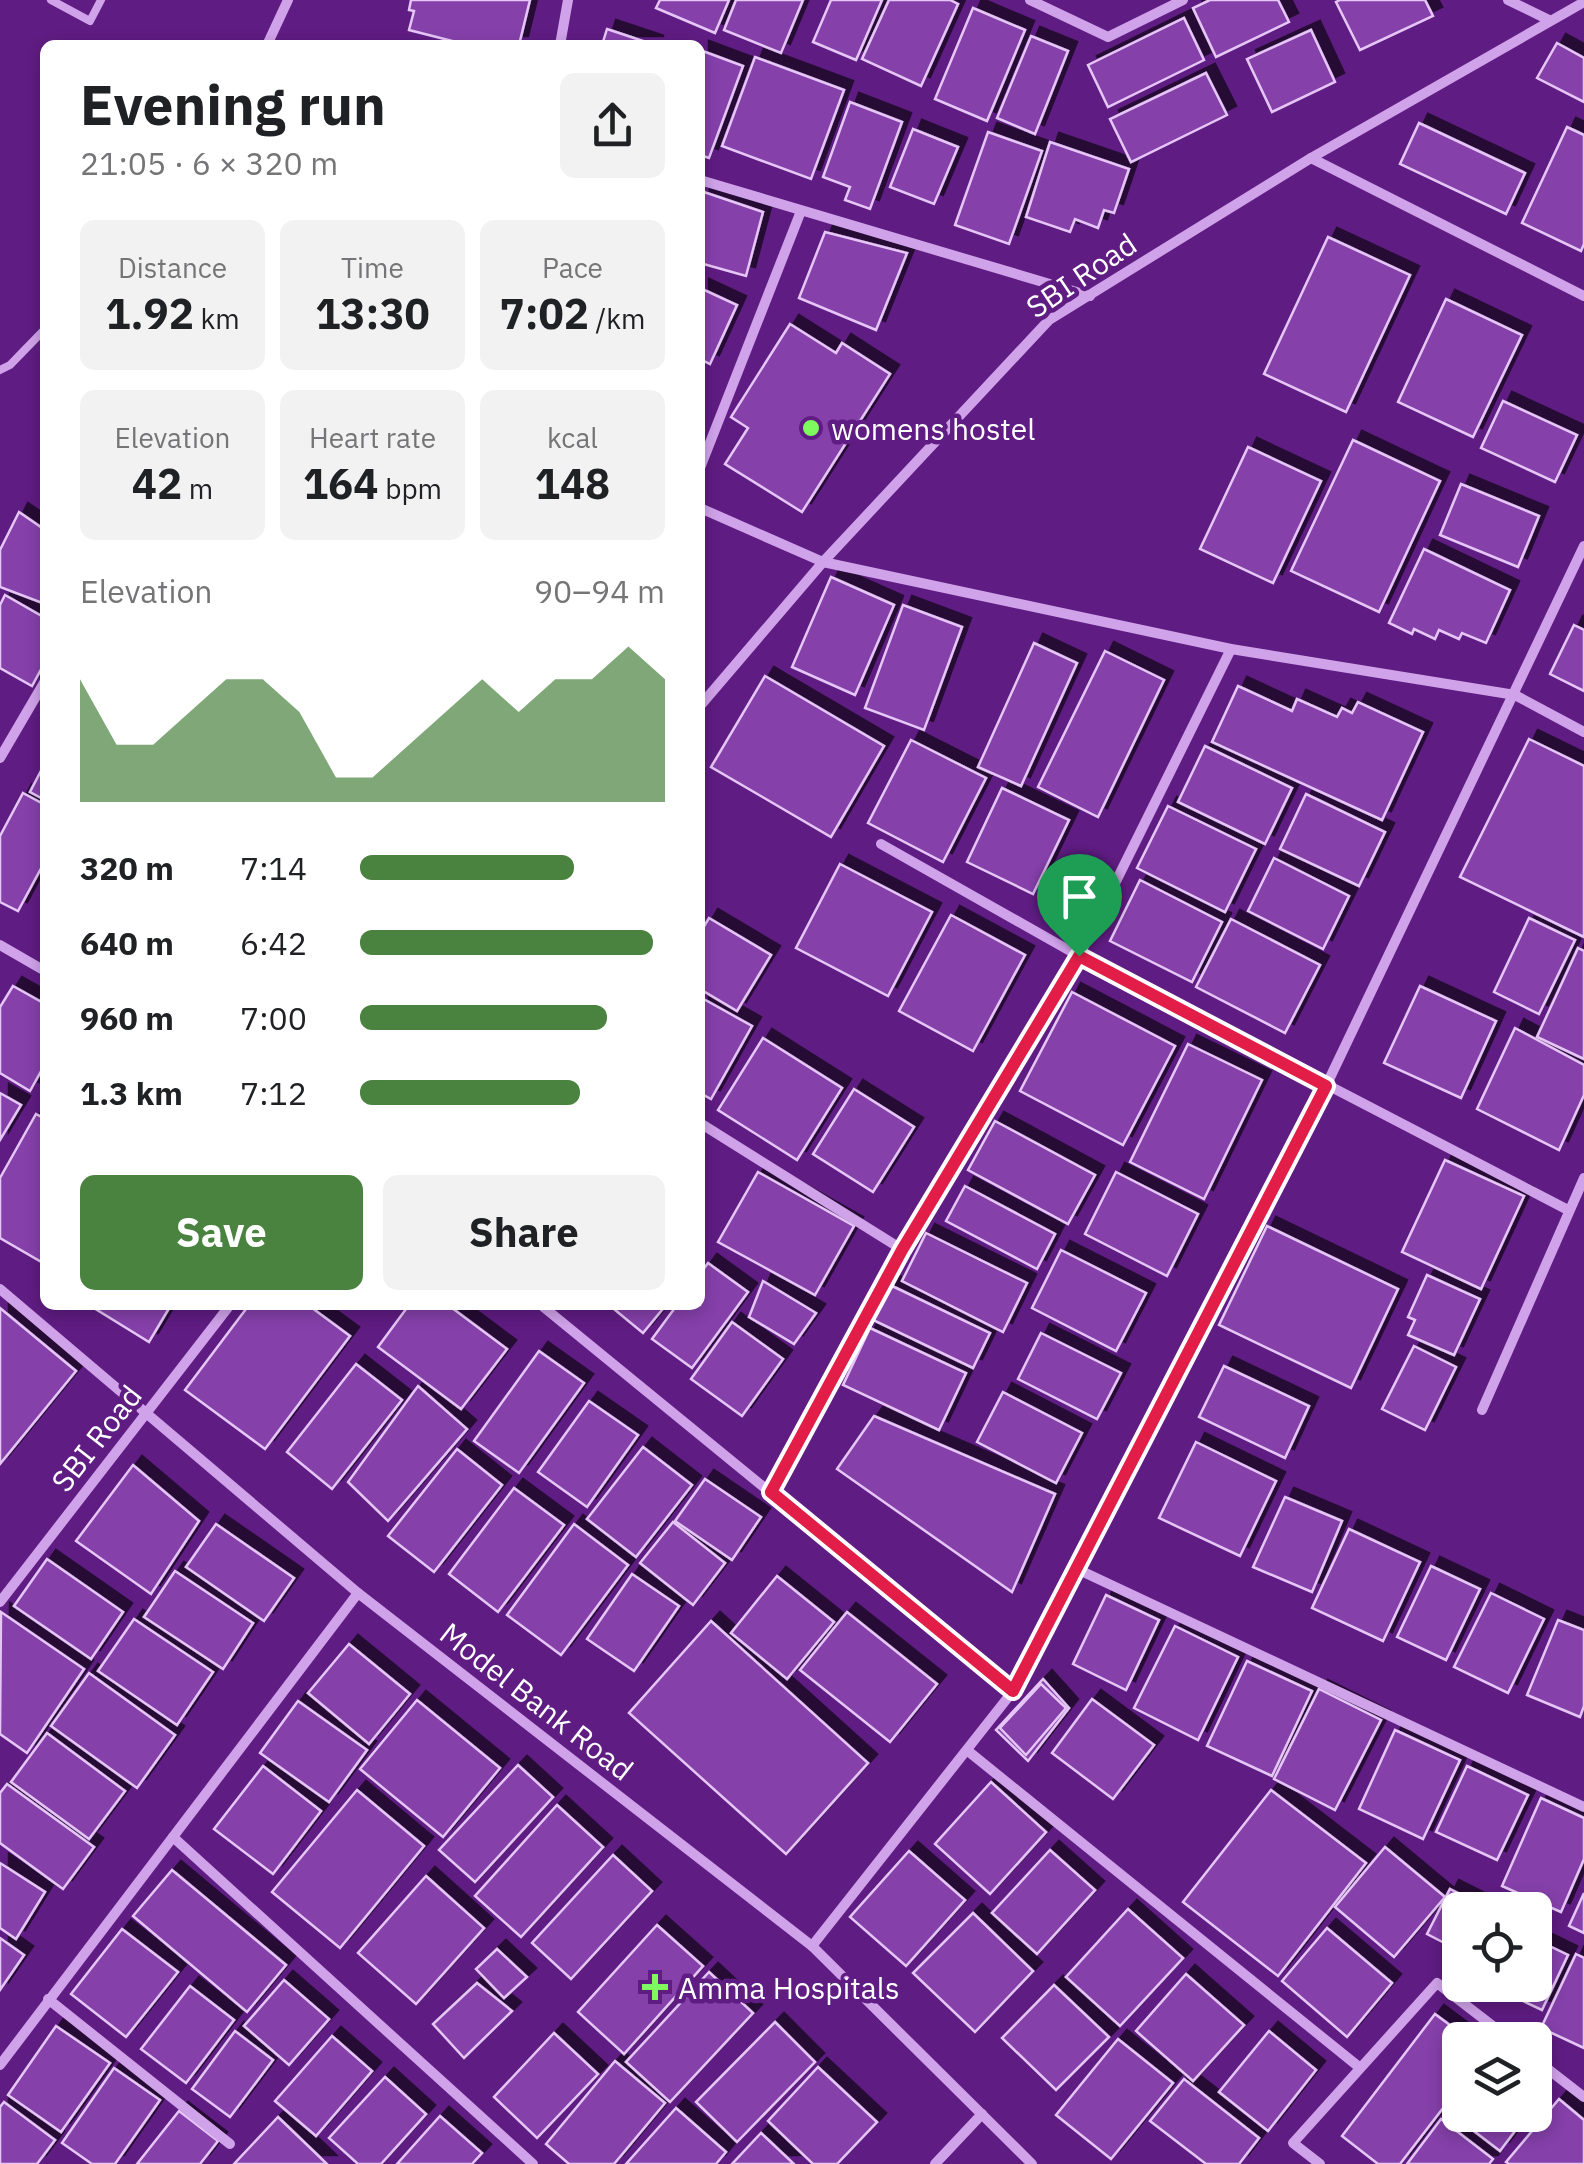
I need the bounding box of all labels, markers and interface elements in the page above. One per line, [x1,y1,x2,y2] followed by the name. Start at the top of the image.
[80,69,386,140] text: Evening run
[560,73,665,178] button: share
[80,142,338,184] text: 21:05 · 6 × 320 m
[1018,224,1144,326] street label: SBI Road
[118,249,227,286] text: Distance
[341,249,404,286] text: Time
[542,249,603,286] text: Pace
[105,286,194,341] text: 1.92
[315,286,430,341] text: 13:30
[499,286,589,341] text: 7:02
[194,300,240,337] text: km
[589,300,646,337] text: /km
[831,409,1035,448] place label: womens hostel
[800,417,822,439] marker: womens hostel
[115,419,230,456] text: Elevation
[309,419,436,456] text: Heart rate
[547,419,598,456] text: kcal
[132,456,182,511] text: 42
[303,456,379,511] text: 164
[535,456,610,511] text: 148
[182,470,213,507] text: m
[379,470,442,507] text: bpm
[80,570,213,612] text: Elevation
[534,570,665,612] text: 90–94 m
[80,847,174,889] text: 320 m
[240,847,307,889] text: 7:14
[1037,854,1122,957] pin
[1052,869,1107,924] icon: arrive
[80,922,174,964] text: 640 m
[240,922,307,964] text: 6:42
[80,997,174,1039] text: 960 m
[240,997,307,1039] text: 7:00
[80,1072,183,1114] text: 1.3 km
[240,1072,307,1114] text: 7:12
[80,1175,363,1290] button: Save
[383,1175,665,1290] button: Share
[42,1377,150,1499] street label: SBI Road
[432,1613,642,1789] street label: Model Bank Road
[1442,1892,1552,2132] map controls
[1442,1892,1552,2002] button: locate
[678,1968,900,2007] place label: Amma Hospitals
[642,1974,668,2000] marker: Amma Hospitals
[1442,2022,1552,2132] button: layers

